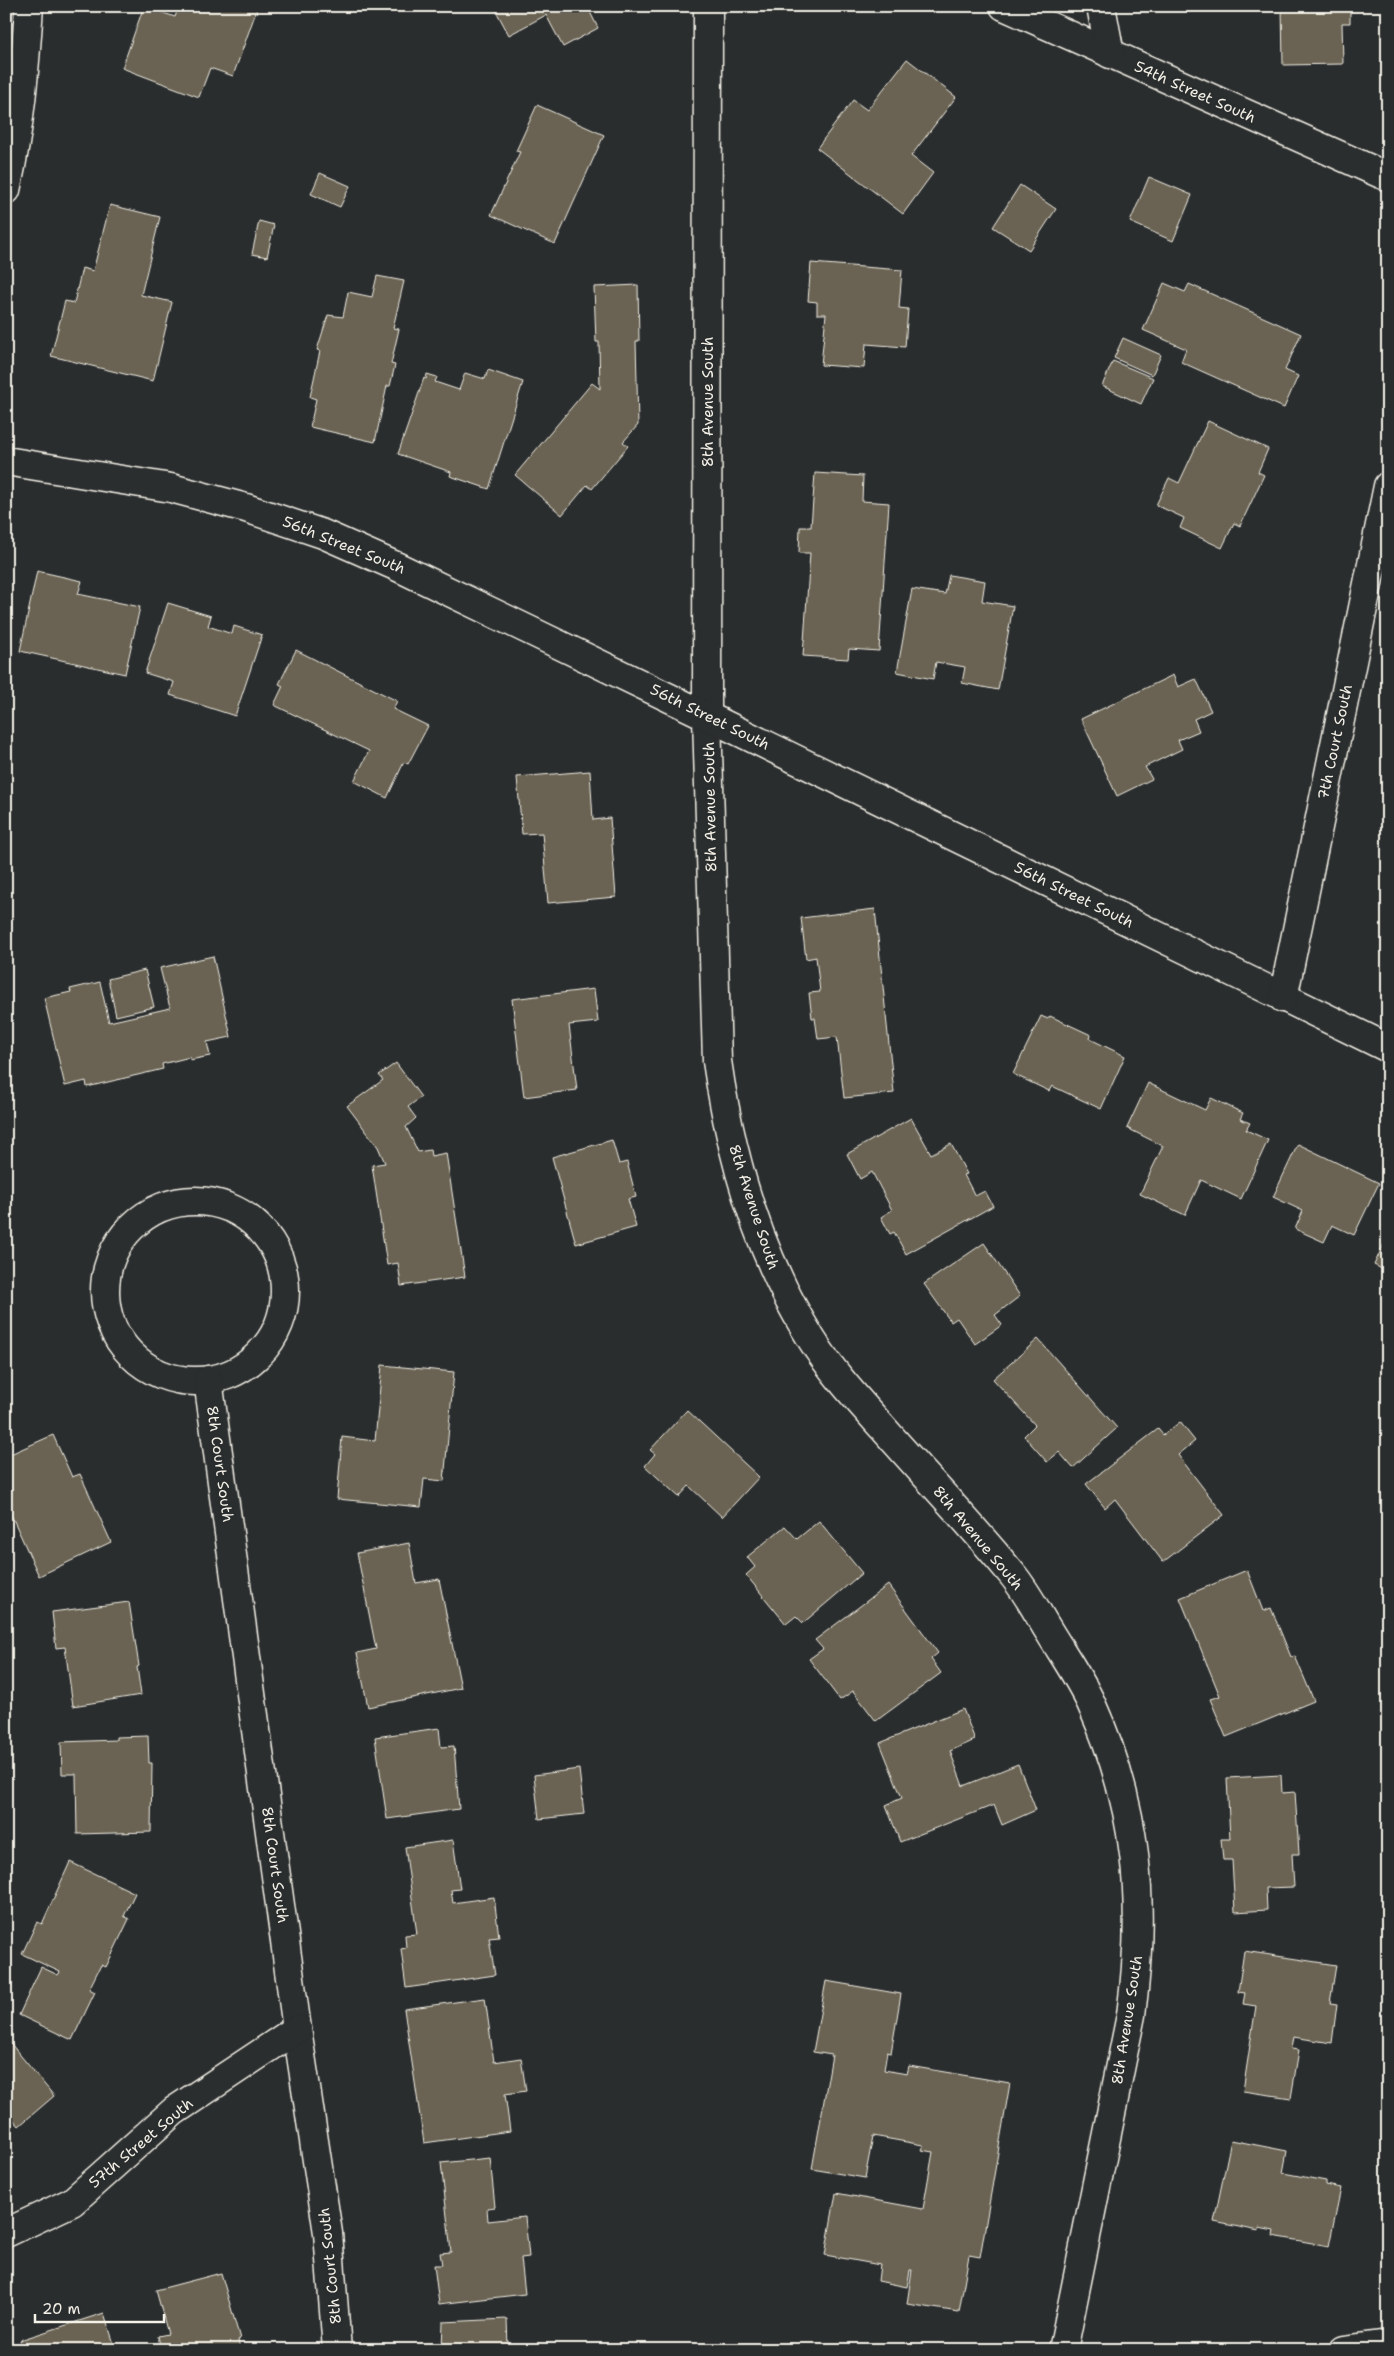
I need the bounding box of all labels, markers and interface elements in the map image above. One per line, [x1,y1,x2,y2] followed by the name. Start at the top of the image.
[1131,56,1259,128] street label: 54th Street South
[698,337,718,467] street label: 8th Avenue South
[280,511,408,579] street label: 56th Street South
[647,679,773,755] street label: 56th Street South
[1313,683,1357,801] street label: 7th Court South
[699,742,721,872] street label: 8th Avenue South
[1011,857,1137,933] street label: 56th Street South
[724,1142,784,1272] street label: 8th Avenue South
[202,1404,238,1524] street label: 8th Court South
[928,1482,1028,1594] street label: 8th Avenue South
[257,1805,293,1925] street label: 8th Court South
[1107,1954,1147,2086] street label: 8th Avenue South
[85,2093,197,2193] street label: 57th Street South
[314,2207,346,2325] street label: 8th Court South
[35,2291,164,2323] scale bar
[42,2299,81,2319] text: 20 m

